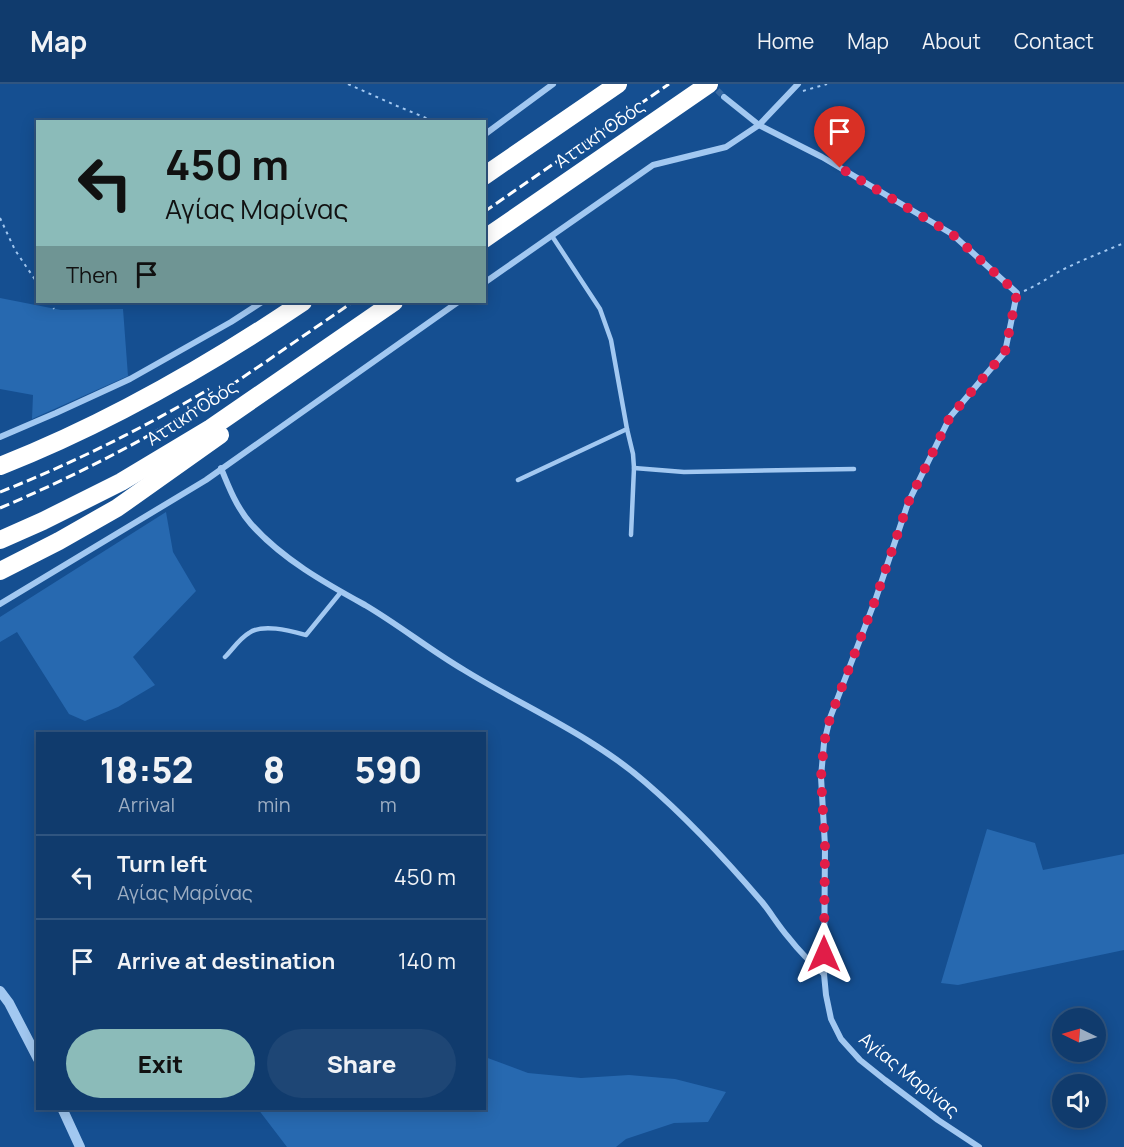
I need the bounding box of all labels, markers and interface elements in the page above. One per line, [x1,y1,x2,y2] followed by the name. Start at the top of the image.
[30,22,87,60] text: Map
[757,27,814,55] text: Home
[847,27,889,55] text: Map
[922,27,981,55] text: About
[1014,27,1094,55] text: Contact
[550,94,649,173] street label: Αττική Οδός
[814,106,865,168] pin
[823,115,856,148] icon: arrive
[165,135,289,193] text: 450 m
[66,144,144,222] icon: left
[165,190,349,227] text: Αγίας Μαρίνας
[130,258,163,291] icon: arrive
[66,260,118,290] text: Then
[141,374,242,451] street label: Αττική Οδός
[100,745,193,794] text: 18:52
[263,745,285,794] text: 8
[354,745,422,794] text: 590
[118,791,175,818] text: Arrival
[257,791,291,818] text: min
[380,791,397,818] text: m
[117,849,207,879] text: Turn left
[66,861,99,894] icon: left
[394,862,456,892] text: 450 m
[117,879,253,906] text: Αγίας Μαρίνας
[792,922,856,986] position arrow
[66,945,99,978] icon: arrive
[117,946,335,976] text: Arrive at destination
[398,946,456,976] text: 140 m
[1052,1008,1106,1062] north arrow
[1052,1008,1106,1128] map controls
[855,1026,965,1122] street label: Αγίας Μαρίνας
[66,1029,255,1098] button: Exit
[267,1029,456,1098] button: Share
[1052,1074,1106,1128] button: sound

